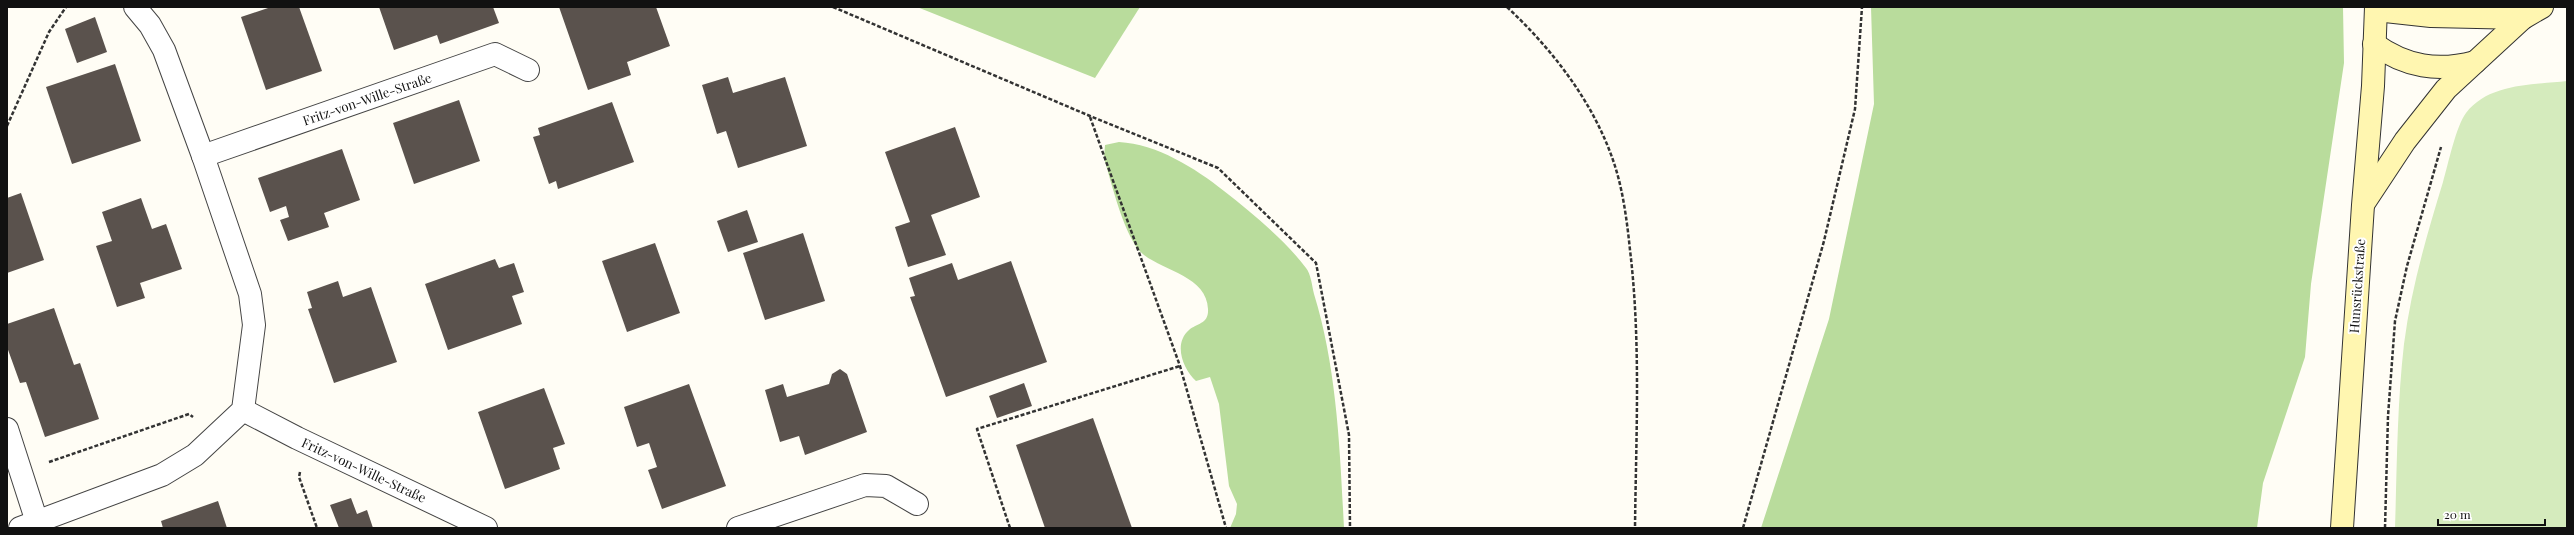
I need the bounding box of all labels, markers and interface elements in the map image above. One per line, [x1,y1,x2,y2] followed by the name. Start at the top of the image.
[300,68,434,129] street label: Fritz-von-Wille-Straße
[2345,238,2368,334] street label: Hunsrückstraße
[299,433,429,506] street label: Fritz-von-Wille-Straße
[2438,501,2545,527] scale bar
[2444,506,2471,522] text: 20 m

